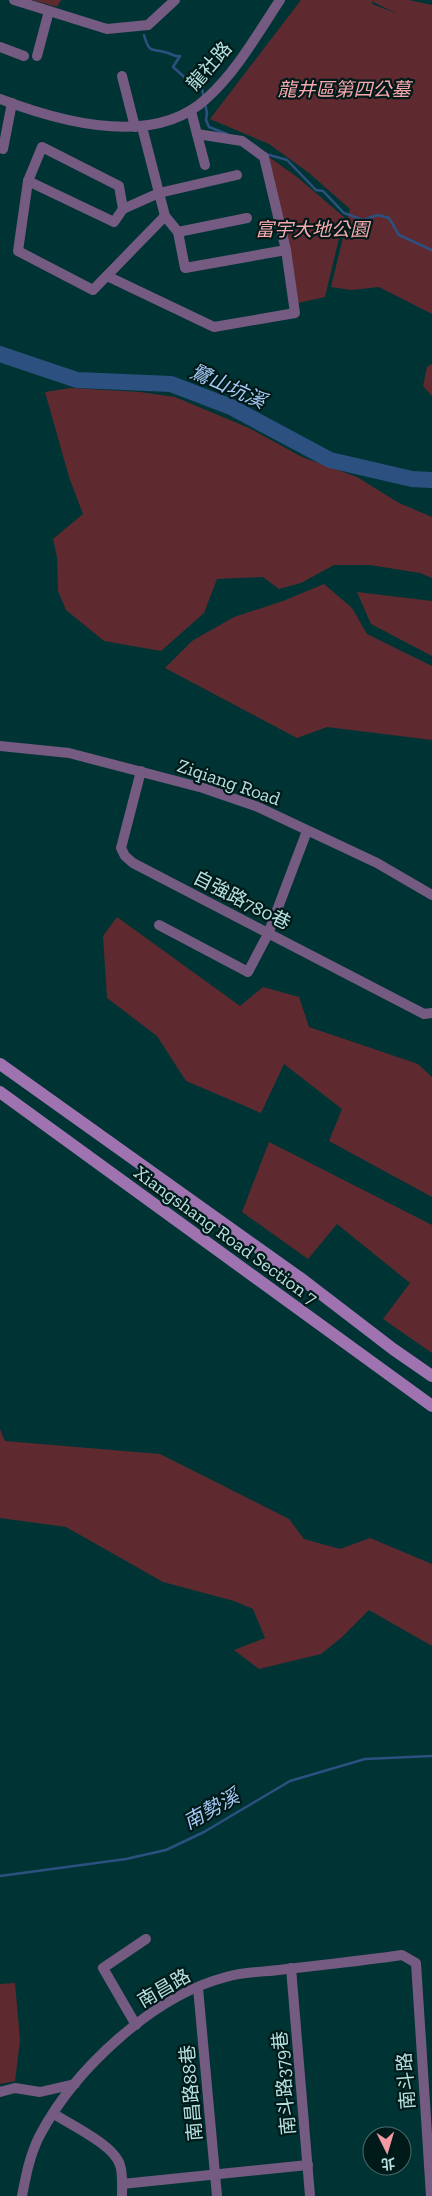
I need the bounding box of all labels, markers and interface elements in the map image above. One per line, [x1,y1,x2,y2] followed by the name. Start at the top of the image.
[182,37,236,95] street label: 龍社路
[277,78,413,101] park label: 龍井區第四公墓
[255,218,372,241] park label: 富宇大地公園
[187,359,272,414] water label: 鷺山坑溪
[174,754,284,811] street label: Ziqiang Road
[190,866,294,934] street label: 自強路780巷
[130,1161,322,1309] street label: Xiangshang Road Section 7
[179,1783,246,1834] water label: 南勢溪
[134,1964,194,2012] street label: 南昌路
[268,2030,300,2136] street label: 南斗路379巷
[175,2044,207,2142] street label: 南昌路88巷
[393,2052,419,2110] street label: 南斗路
[362,2126,412,2176] north arrow
[380,2154,396,2173] text: 北

